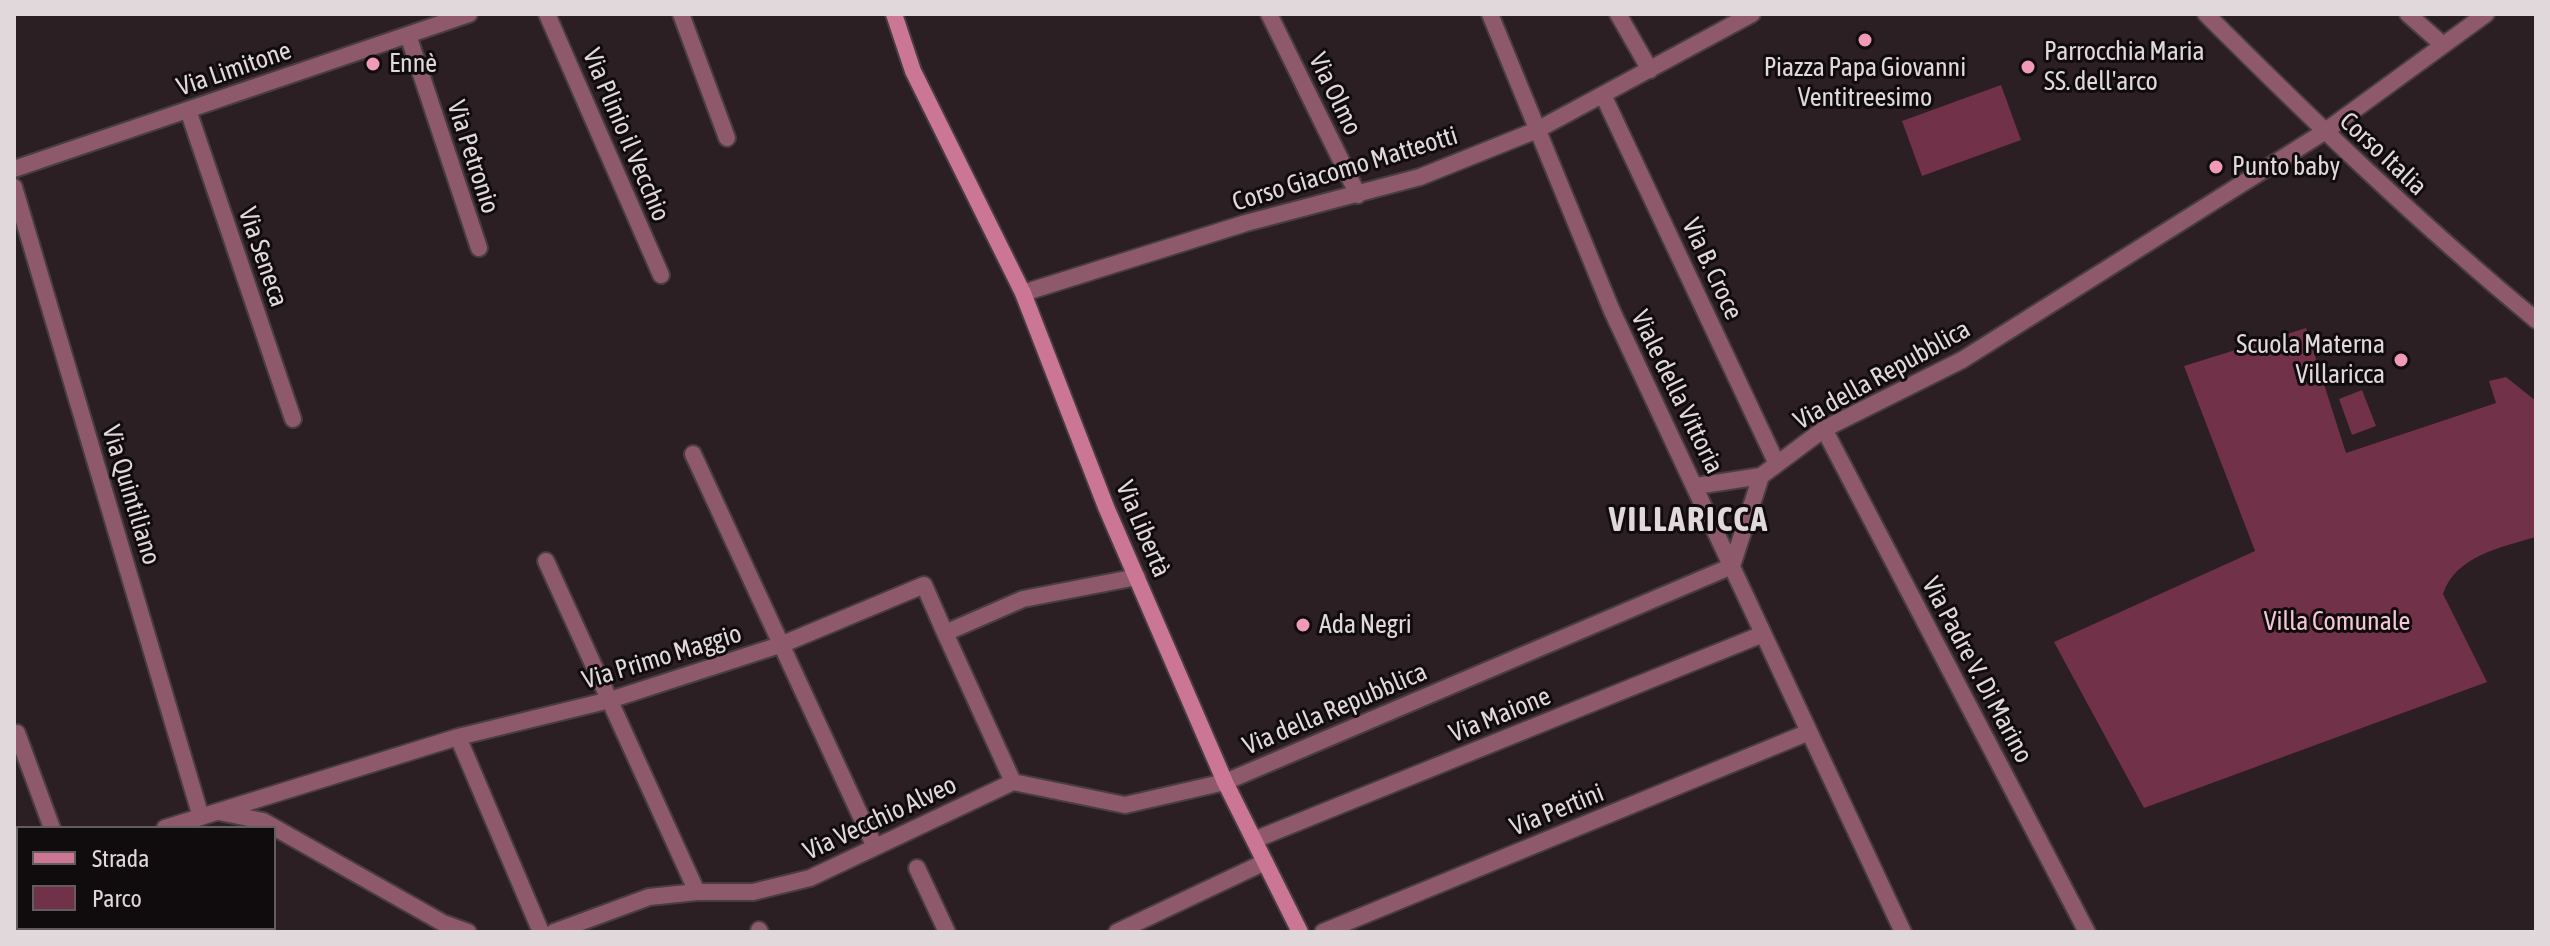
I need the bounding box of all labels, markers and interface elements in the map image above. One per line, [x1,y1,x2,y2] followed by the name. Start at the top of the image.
[1856,31,1874,49] marker: Piazza Papa Giovanni Ventitreesimo
[173,35,295,103] street label: Via Limitone
[2044,36,2205,98] place label: Parrocchia Maria SS. dell'arco
[576,44,676,226] street label: Via Plinio il Vecchio
[389,48,437,80] place label: Ennè
[1302,48,1368,140] street label: Via Olmo
[1764,52,1966,114] place label: Piazza Papa Giovanni Ventitreesimo
[364,55,382,73] marker: Ennè
[2019,58,2037,76] marker: Parrocchia Maria SS. dell'arco
[440,97,506,217] street label: Via Petronio
[2333,106,2433,202] street label: Corso Italia
[1229,120,1461,218] street label: Corso Giacomo Matteotti
[2232,151,2340,183] place label: Punto baby
[2207,158,2225,176] marker: Punto baby
[231,203,295,311] street label: Via Seneca
[1675,214,1749,324] street label: Via B. Croce
[1624,305,1730,479] street label: Viale della Vittoria
[1788,314,1976,436] street label: Via della Repubblica
[2236,329,2385,390] place label: Scuola Materna Villaricca
[2392,351,2410,369] marker: Scuola Materna Villaricca
[95,422,167,568] street label: Via Quintiliano
[1109,476,1177,582] street label: Via Libertà
[1609,500,1769,540] district label: VILLARICCA
[1915,572,2039,768] street label: Via Padre V. Di Marino
[2264,606,2410,638] park label: Villa Comunale
[1319,609,1412,641] place label: Ada Negri
[1294,616,1312,634] marker: Ada Negri
[579,618,745,696] street label: Via Primo Maggio
[1238,656,1432,762] street label: Via della Repubblica
[1445,681,1555,749] street label: Via Maione
[798,769,962,867] street label: Via Vecchio Alveo
[1506,777,1608,843] street label: Via Pertini
[16,826,276,930] legend
[92,845,149,872] text: Strada
[92,885,142,912] text: Parco

